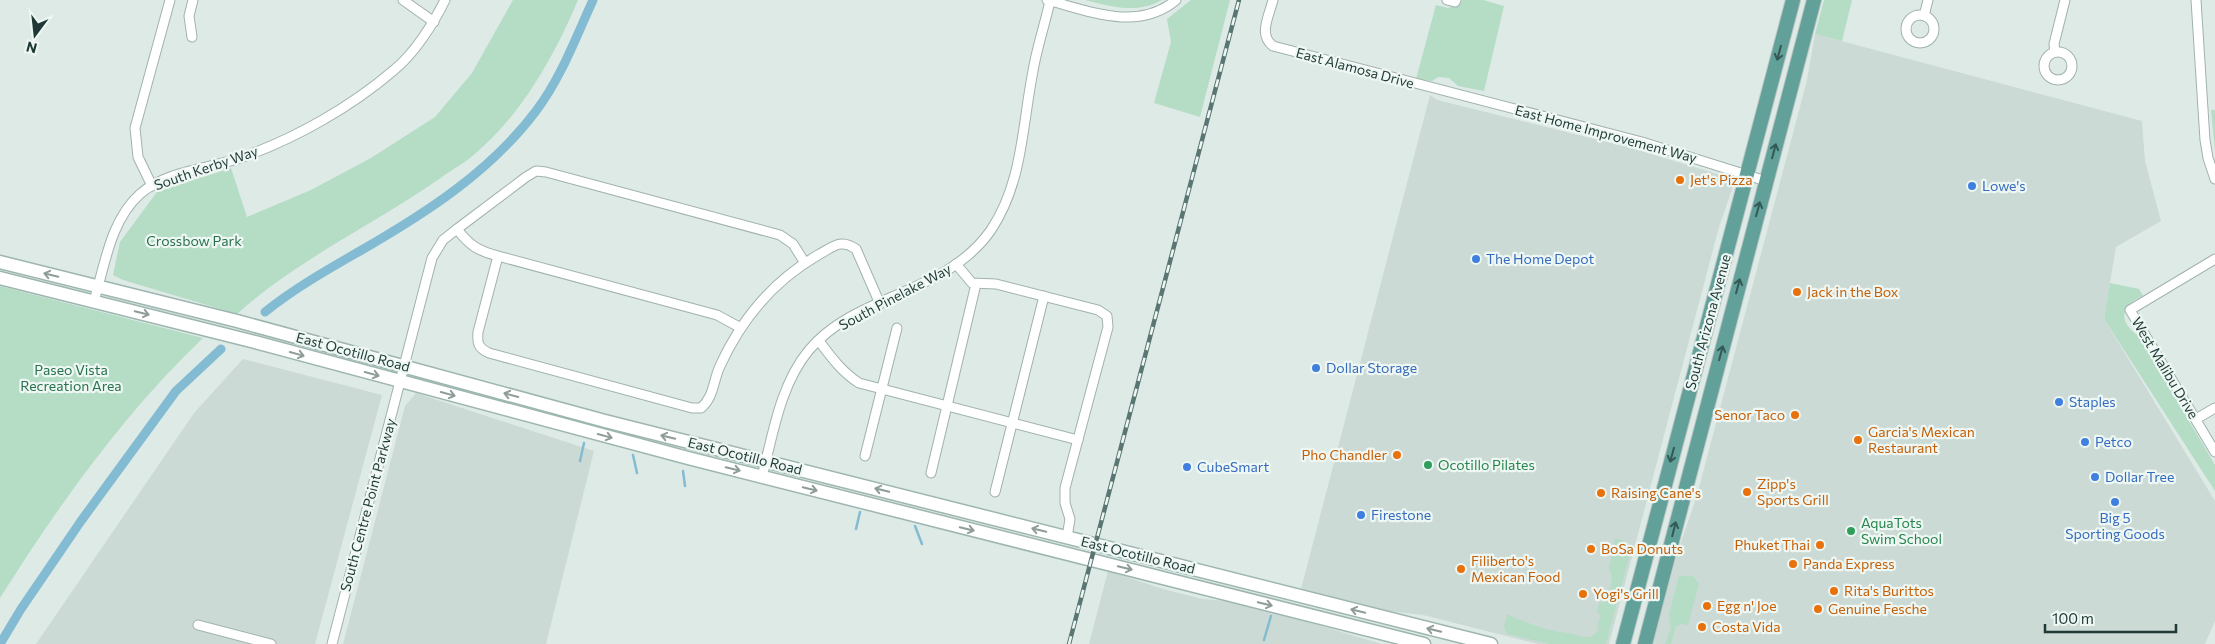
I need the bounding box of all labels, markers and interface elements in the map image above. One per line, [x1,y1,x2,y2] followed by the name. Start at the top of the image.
[10,10,60,60] north arrow
[24,38,39,58] text: N
[1294,44,1416,91] street label: East Alamosa Drive
[1774,45,1783,61] one-way arrow
[1513,101,1699,166] street label: East Home Improvement Way
[152,142,260,193] street label: South Kerby Way
[1770,144,1780,160] one-way arrow
[1690,171,1753,188] place label: Jet's Pizza
[1674,174,1686,186] marker: Jet's Pizza
[1982,177,2026,194] place label: Lowe's
[1966,180,1978,192] marker: Lowe's
[1754,202,1764,218] one-way arrow
[146,232,242,249] park label: Crossbow Park
[1486,250,1594,267] place label: The Home Depot
[1681,252,1734,392] street label: South Arizona Avenue
[1470,253,1482,265] marker: The Home Depot
[836,260,954,333] street label: South Pinelake Way
[44,270,60,279] one-way arrow
[1734,278,1744,294] one-way arrow
[1807,283,1899,300] place label: Jack in the Box
[1791,286,1803,298] marker: Jack in the Box
[133,309,149,318] one-way arrow
[2128,314,2203,422] street label: West Malibu Drive
[294,328,412,375] street label: East Ocotillo Road
[1716,345,1726,361] one-way arrow
[289,349,305,359] one-way arrow
[1326,359,1417,376] place label: Dollar Storage
[20,361,122,394] park label: Paseo Vista Recreation Area
[1310,362,1322,374] marker: Dollar Storage
[364,370,380,379] one-way arrow
[439,390,455,400] one-way arrow
[503,390,519,400] one-way arrow
[2069,393,2116,410] place label: Staples
[2053,396,2065,408] marker: Staples
[1714,406,1785,423] place label: Senor Taco
[1789,409,1801,421] marker: Senor Taco
[336,416,399,593] street label: South Centre Point Parkway
[1868,423,1975,456] place label: Garcia's Mexican Restaurant
[596,432,612,442] one-way arrow
[660,432,676,441] one-way arrow
[686,433,804,478] street label: East Ocotillo Road
[2095,433,2132,450] place label: Petco
[1852,434,1864,446] marker: Garcia's Mexican Restaurant
[2079,436,2091,448] marker: Petco
[1302,446,1387,463] place label: Pho Chandler
[1667,447,1677,463] one-way arrow
[1391,449,1403,461] marker: Pho Chandler
[1438,456,1535,473] place label: Ocotillo Pilates
[1197,458,1269,475] place label: CubeSmart
[1422,459,1434,471] marker: Ocotillo Pilates
[1181,461,1193,473] marker: CubeSmart
[724,465,740,474] one-way arrow
[2105,468,2174,485] place label: Dollar Tree
[2089,471,2101,483] marker: Dollar Tree
[1757,475,1829,508] place label: Zipp's Sports Grill
[1611,484,1701,501] place label: Raising Cane's
[801,485,817,494] one-way arrow
[874,485,890,494] one-way arrow
[1741,486,1753,498] marker: Zipp's Sports Grill
[1595,487,1607,499] marker: Raising Cane's
[2109,496,2121,508] marker: Big 5 Sporting Goods
[1371,506,1431,523] place label: Firestone
[1355,509,1367,521] marker: Firestone
[2065,509,2165,542] place label: Big 5 Sporting Goods
[1861,514,1942,547] place label: AquaTots Swim School
[1670,521,1679,537] one-way arrow
[959,525,975,534] one-way arrow
[1031,525,1047,535] one-way arrow
[1845,525,1857,537] marker: AquaTots Swim School
[1079,532,1197,577] street label: East Ocotillo Road
[1734,536,1810,553] place label: Phuket Thai
[1814,539,1826,551] marker: Phuket Thai
[1601,540,1683,557] place label: BoSa Donuts
[1585,543,1597,555] marker: BoSa Donuts
[1471,552,1560,585] place label: Filiberto's Mexican Food
[1803,555,1895,572] place label: Panda Express
[1787,558,1799,570] marker: Panda Express
[1455,563,1467,575] marker: Filiberto's Mexican Food
[1116,564,1132,573] one-way arrow
[1844,582,1934,599] place label: Rita's Burittos
[1593,585,1659,602] place label: Yogi's Grill
[1828,585,1840,597] marker: Rita's Burittos
[1577,588,1589,600] marker: Yogi's Grill
[1717,597,1777,614] place label: Egg n' Joe
[1256,599,1272,609] one-way arrow
[1701,600,1713,612] marker: Egg n' Joe
[1828,600,1927,617] place label: Genuine Fesche
[2045,602,2176,634] scale bar
[1812,603,1824,615] marker: Genuine Fesche
[1351,605,1367,615] one-way arrow
[2052,609,2094,627] text: 100 m
[1712,618,1781,635] place label: Costa Vida
[1696,621,1708,633] marker: Costa Vida
[1427,625,1443,634] one-way arrow

